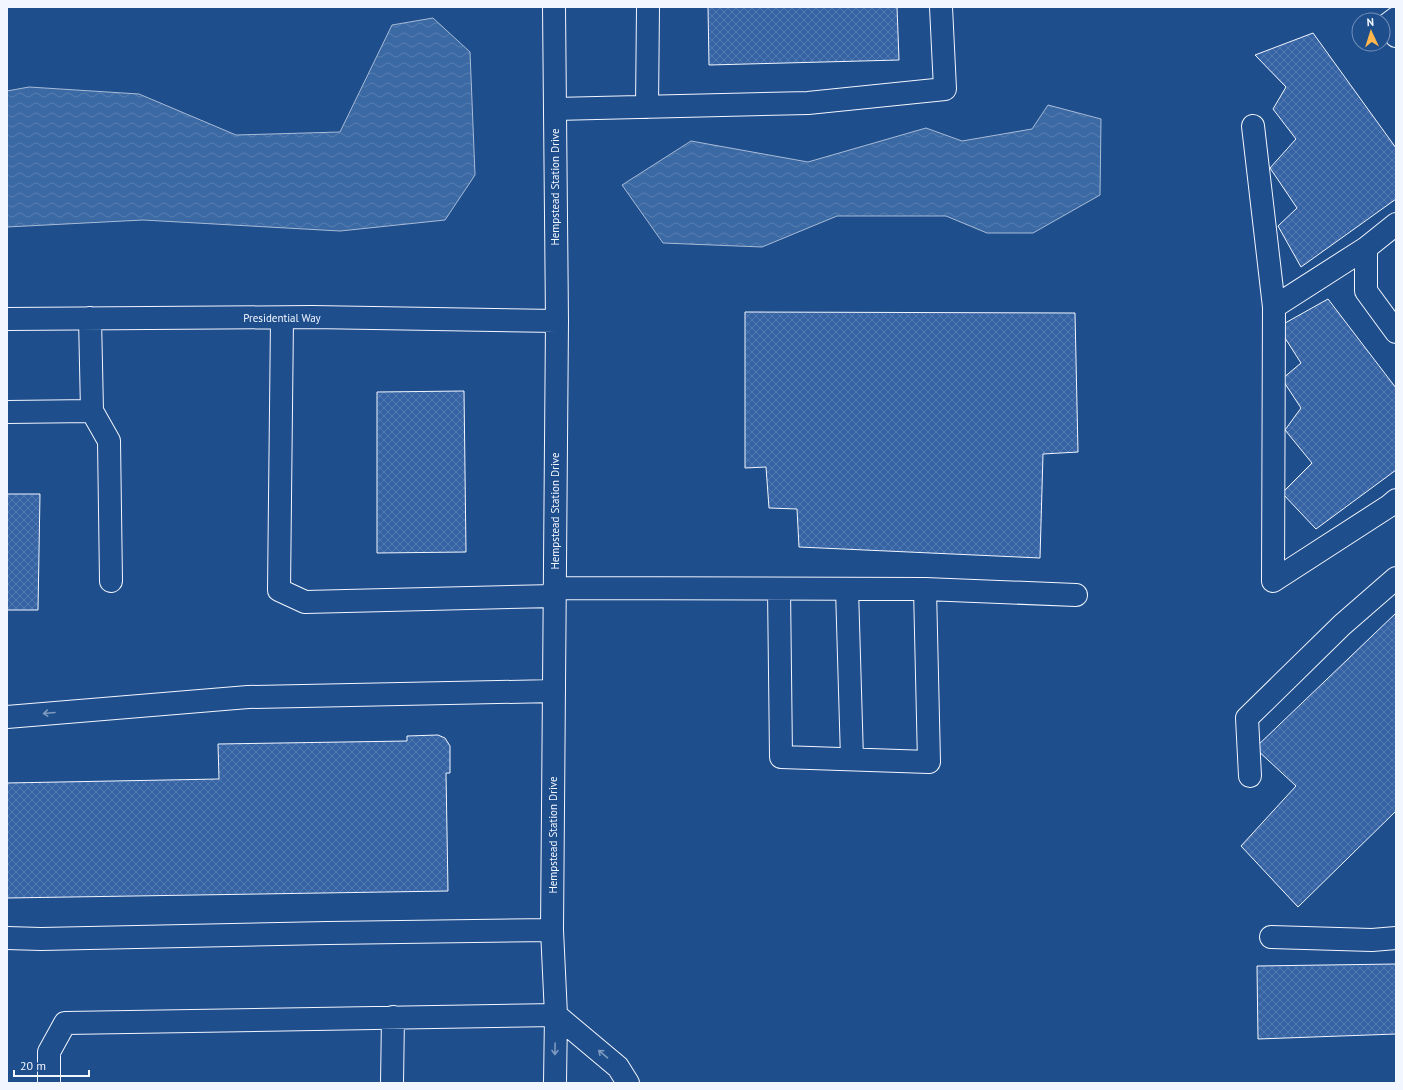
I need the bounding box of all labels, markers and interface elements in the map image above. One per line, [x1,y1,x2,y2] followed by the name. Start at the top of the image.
[1351,12,1391,52] north arrow
[1366,15,1374,29] text: N
[548,128,562,246] street label: Hempstead Station Drive
[243,311,322,325] street label: Presidential Way
[548,452,562,570] street label: Hempstead Station Drive
[43,709,56,717] one-way arrow
[546,776,560,894] street label: Hempstead Station Drive
[551,1042,559,1055] one-way arrow
[598,1049,608,1058] one-way arrow
[14,1052,89,1078] scale bar
[20,1058,46,1073] text: 20 m

